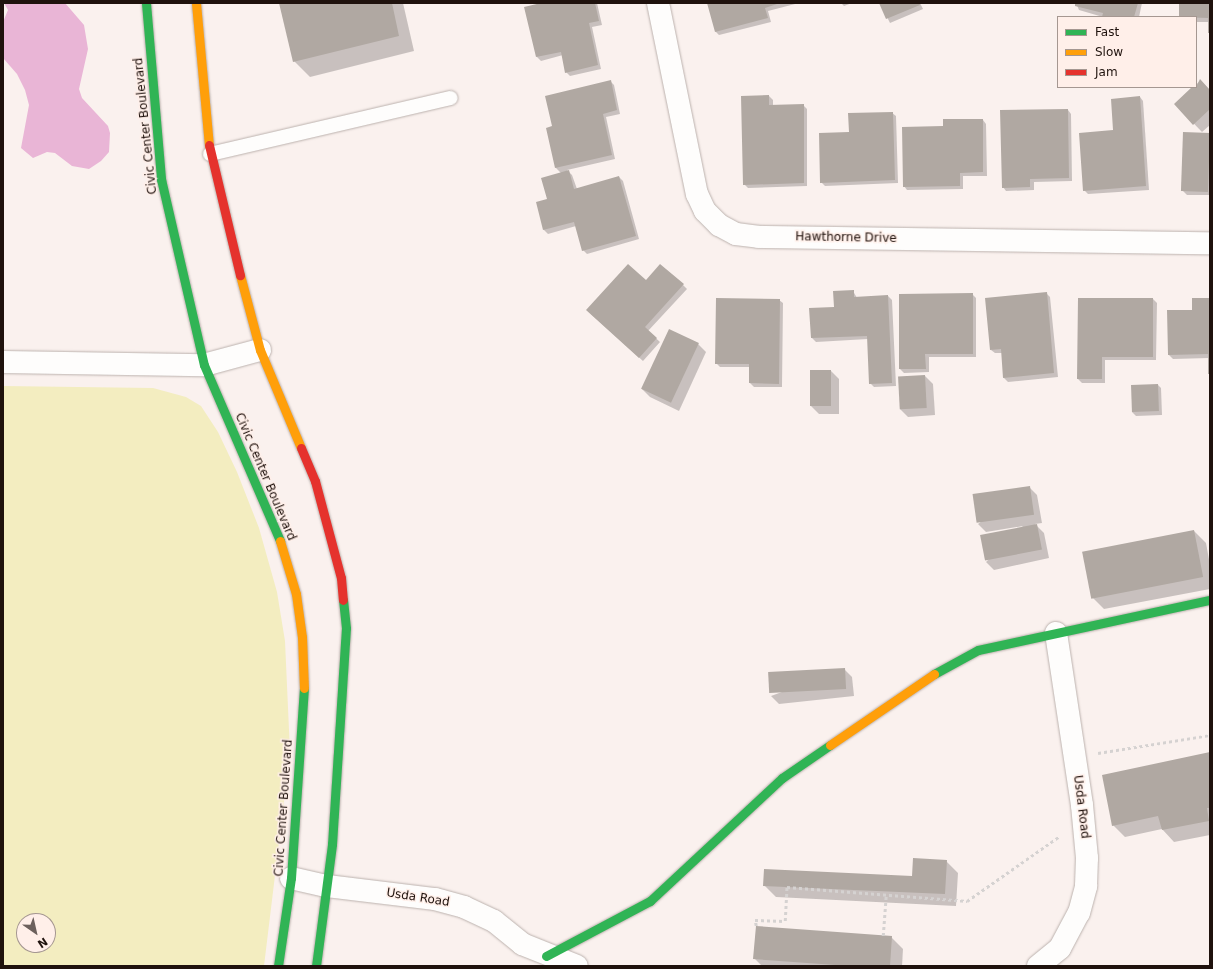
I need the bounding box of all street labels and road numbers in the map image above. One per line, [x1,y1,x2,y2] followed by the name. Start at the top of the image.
[132,57,160,195] street label: Civic Center Boulevard
[795,230,897,246] street label: Hawthorne Drive
[232,411,298,543] street label: Civic Center Boulevard
[272,739,296,877] street label: Civic Center Boulevard
[1070,774,1092,840] street label: Usda Road
[385,886,451,910] street label: Usda Road

